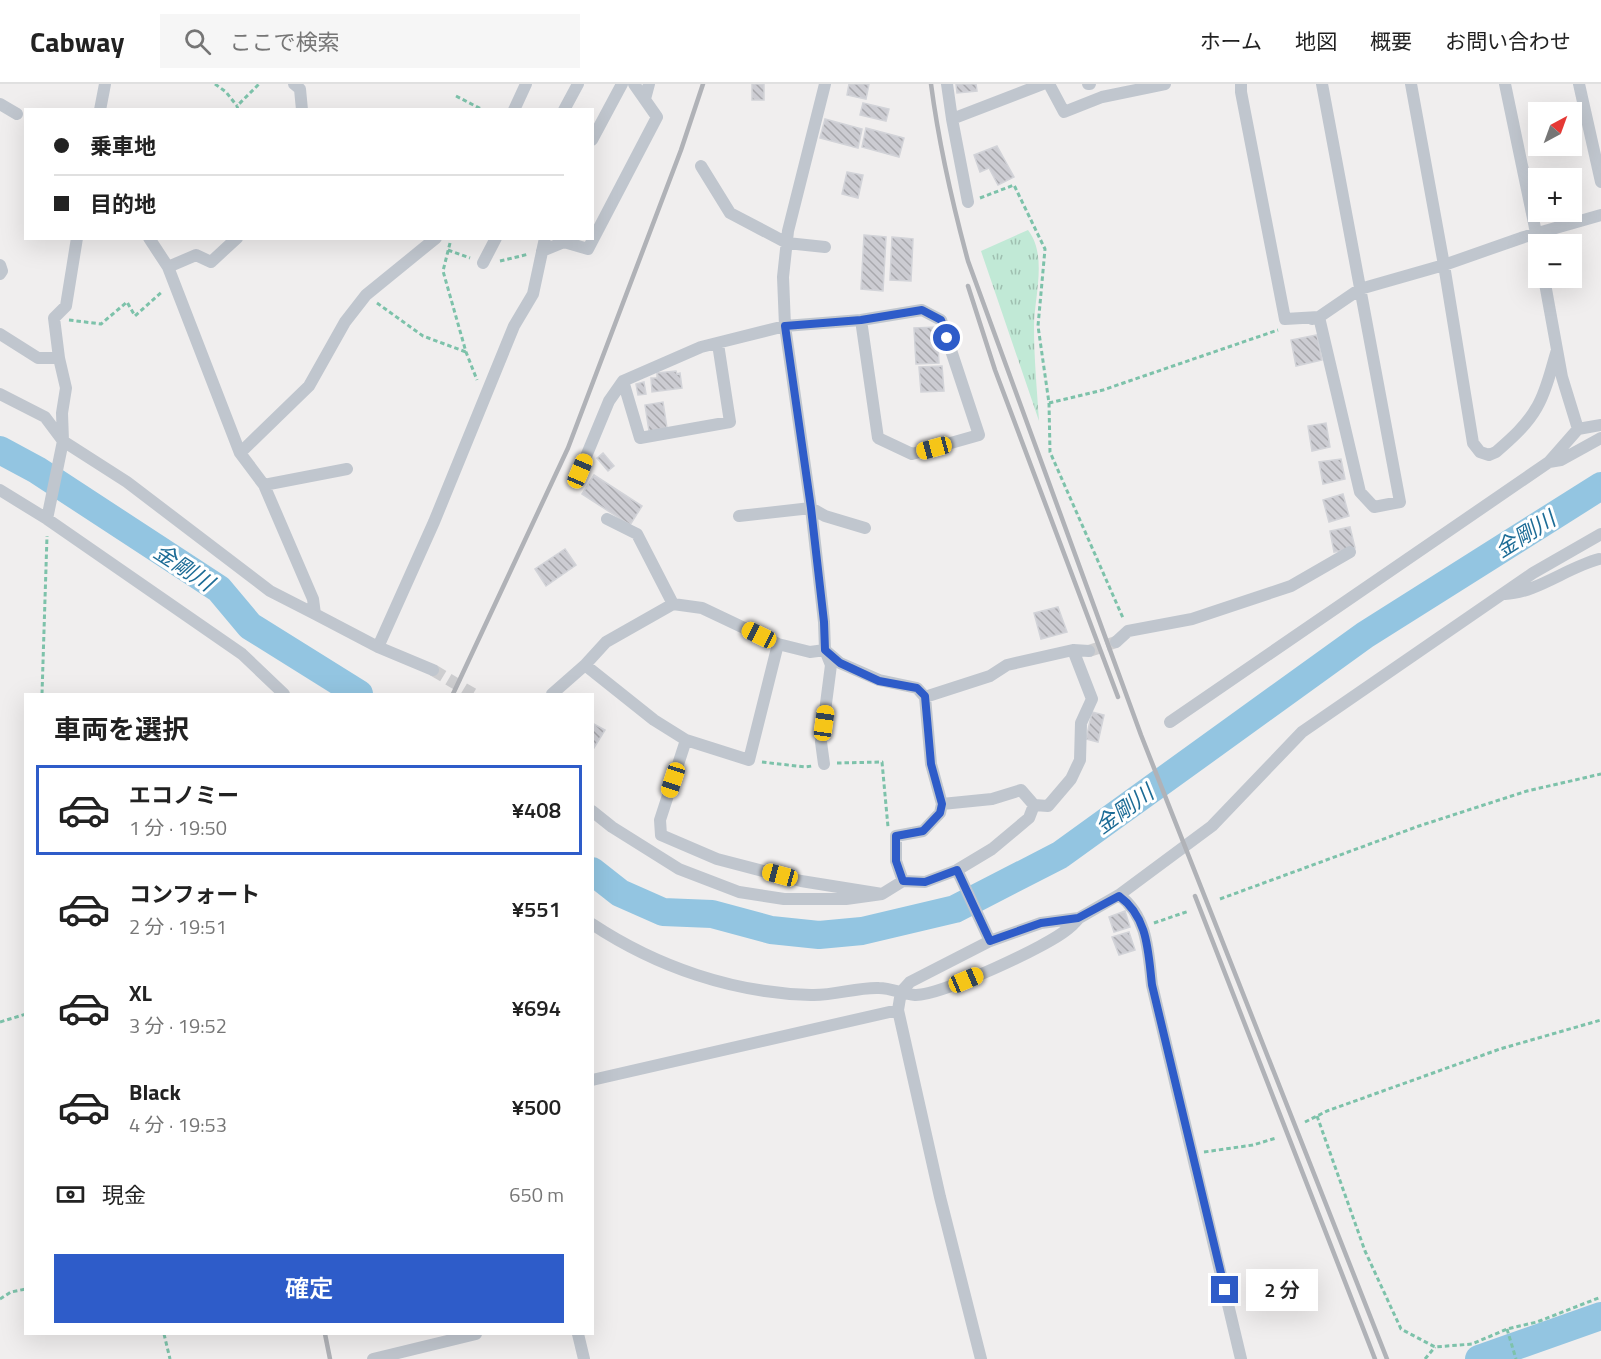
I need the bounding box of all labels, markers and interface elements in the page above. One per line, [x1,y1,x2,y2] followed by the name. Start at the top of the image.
[160,14,580,68] search box
[30,20,124,63] text: Cabway
[181,25,214,58] icon: search
[229,25,340,59] text: ここで検索
[1200,25,1262,57] text: ホーム
[1295,25,1337,57] text: 地図
[1370,25,1412,57] text: 概要
[1445,25,1571,57] text: お問い合わせ
[1528,102,1582,156] north arrow
[1528,102,1582,288] map controls
[90,129,156,163] text: 乗車地
[1528,168,1582,222] button: +
[90,187,156,221] text: 目的地
[1528,234,1582,288] button: −
[933,324,960,351] route start
[914,435,954,461] car
[565,451,595,491] car
[1488,501,1564,566] water label: 金剛川
[147,535,223,600] water label: 金剛川
[739,619,779,651] car
[813,704,835,742] car
[54,708,189,749] text: 車両を選択
[659,760,687,800] car
[1087,775,1162,842] water label: 金剛川
[129,778,239,812] text: エコノミー
[57,783,111,837] icon: car
[512,793,561,827] text: ¥408
[129,812,227,843] text: 1 分 · 19:50
[760,862,800,888] car
[129,877,260,911] text: コンフォート
[57,882,111,936] icon: car
[512,892,561,926] text: ¥551
[129,911,227,942] text: 2 分 · 19:51
[946,965,986,995] car
[129,976,152,1010] text: XL
[57,981,111,1035] icon: car
[512,991,561,1025] text: ¥694
[129,1010,227,1041] text: 3 分 · 19:52
[129,1075,181,1109] text: Black
[57,1080,111,1134] icon: car
[512,1090,561,1124] text: ¥500
[129,1109,227,1140] text: 4 分 · 19:53
[54,1178,87,1211] icon: cash
[102,1178,146,1212] text: 現金
[509,1179,564,1210] text: 650 m
[54,1254,564,1323] button: 確定
[1246,1269,1318,1311] callout: 2 分
[1264,1274,1300,1305] text: 2 分
[1211,1276,1238,1303] route end

